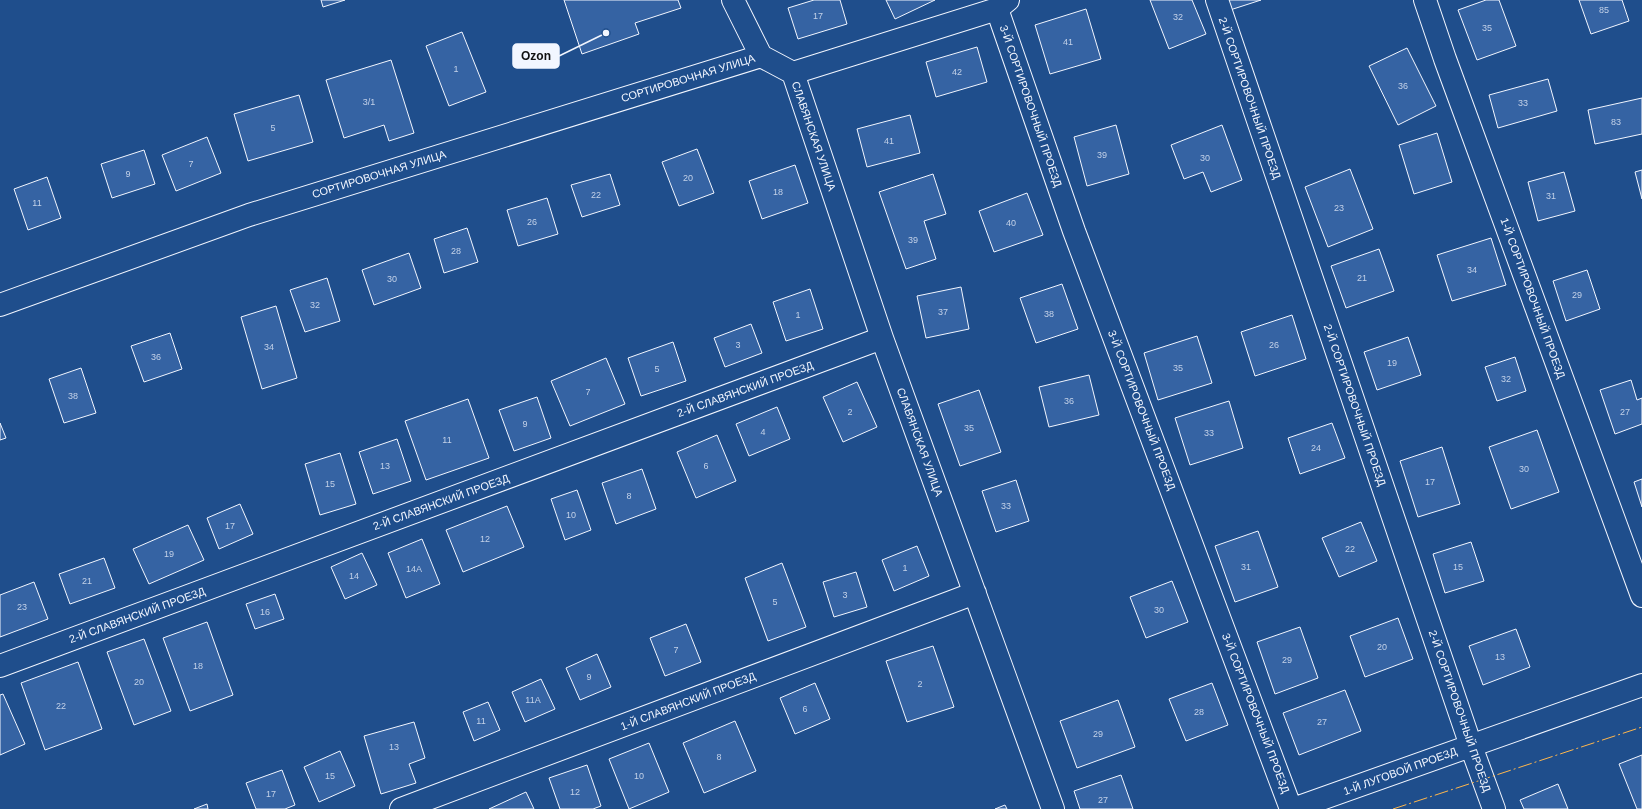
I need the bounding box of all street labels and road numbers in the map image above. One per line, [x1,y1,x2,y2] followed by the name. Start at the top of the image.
[1217,16,1284,181] street label: 2-Й СОРТИРОВОЧНЫЙ ПРОЕЗД
[998,24,1065,189] street label: 3-Й СОРТИРОВОЧНЫЙ ПРОЕЗД
[620,52,757,104] street label: СОРТИРОВОЧНАЯ УЛИЦА
[790,80,839,193] street label: СЛАВЯНСКАЯ УЛИЦА
[311,148,448,200] street label: СОРТИРОВОЧНАЯ УЛИЦА
[1498,216,1568,380] street label: 1-Й СОРТИРОВОЧНЫЙ ПРОЕЗД
[1322,323,1389,488] street label: 2-Й СОРТИРОВОЧНЫЙ ПРОЕЗД
[1106,328,1178,492] street label: 3-Й СОРТИРОВОЧНЫЙ ПРОЕЗД
[675,359,815,419] street label: 2-Й СЛАВЯНСКИЙ ПРОЕЗД
[895,386,946,499] street label: СЛАВЯНСКАЯ УЛИЦА
[371,472,511,532] street label: 2-Й СЛАВЯНСКИЙ ПРОЕЗД
[67,585,207,645] street label: 2-Й СЛАВЯНСКИЙ ПРОЕЗД
[1427,629,1494,794] street label: 2-Й СОРТИРОВОЧНЫЙ ПРОЕЗД
[1220,631,1292,795] street label: 3-Й СОРТИРОВОЧНЫЙ ПРОЕЗД
[619,669,758,732] street label: 1-Й СЛАВЯНСКИЙ ПРОЕЗД
[1342,745,1459,797] street label: 1-Й ЛУГОВОЙ ПРОЕЗД

